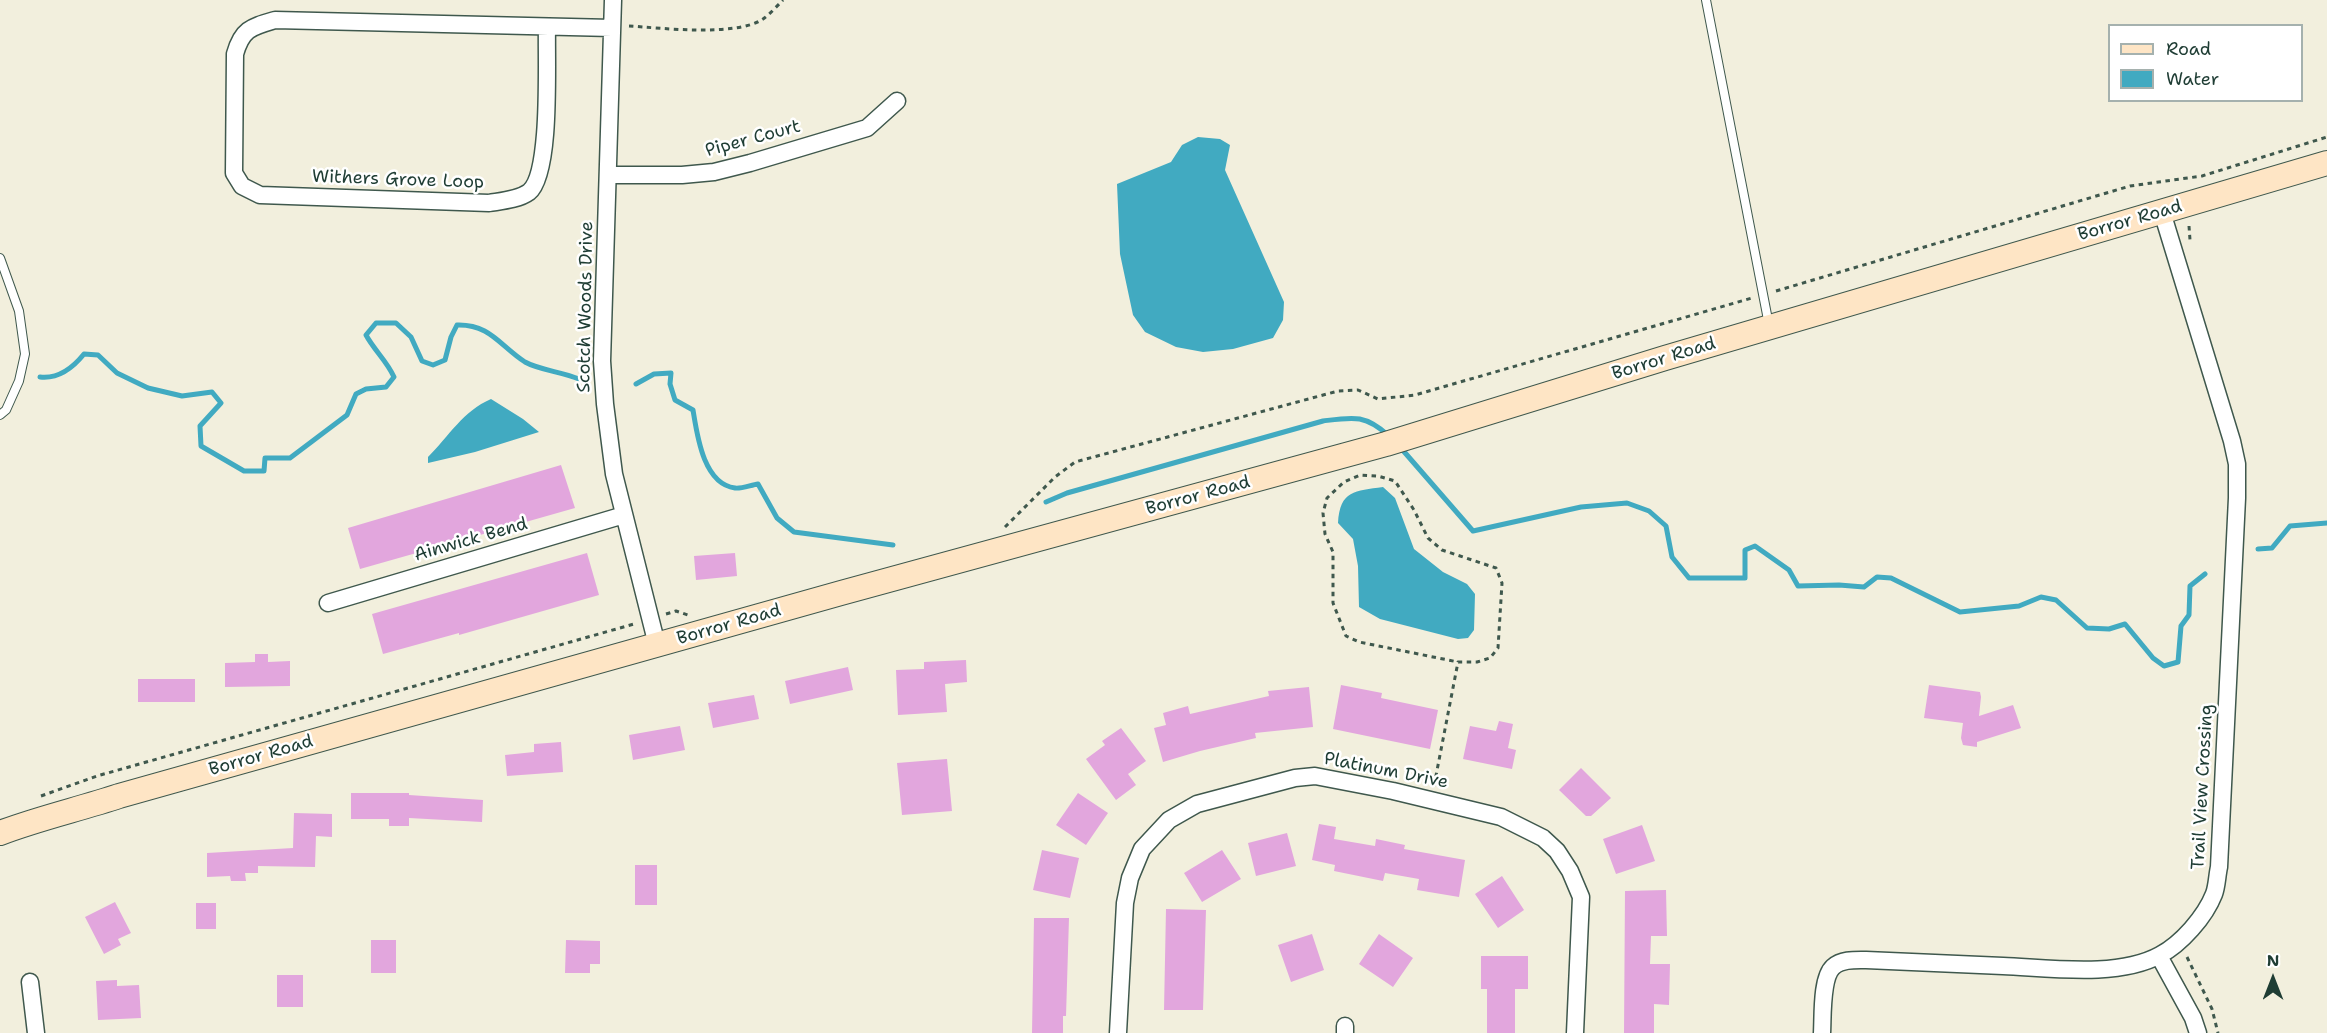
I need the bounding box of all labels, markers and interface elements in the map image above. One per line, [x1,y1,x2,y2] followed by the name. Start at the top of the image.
[2108,24,2303,102] legend
[2166,37,2211,61] text: Road
[2166,67,2219,91] text: Water
[703,116,803,162] street label: Piper Court
[312,166,484,194] street label: Withers Grove Loop
[2075,196,2185,246] street label: Borror Road
[574,221,598,393] street label: Scotch Woods Drive
[1610,333,1718,385] street label: Borror Road
[1143,472,1253,520] street label: Borror Road
[412,513,530,567] street label: Ainwick Bend
[674,600,784,650] street label: Borror Road
[2188,704,2218,870] street label: Trail View Crossing
[206,731,316,781] street label: Borror Road
[1322,748,1450,794] street label: Platinum Drive
[2243,949,2303,1009] north arrow
[2267,950,2279,971] text: N

